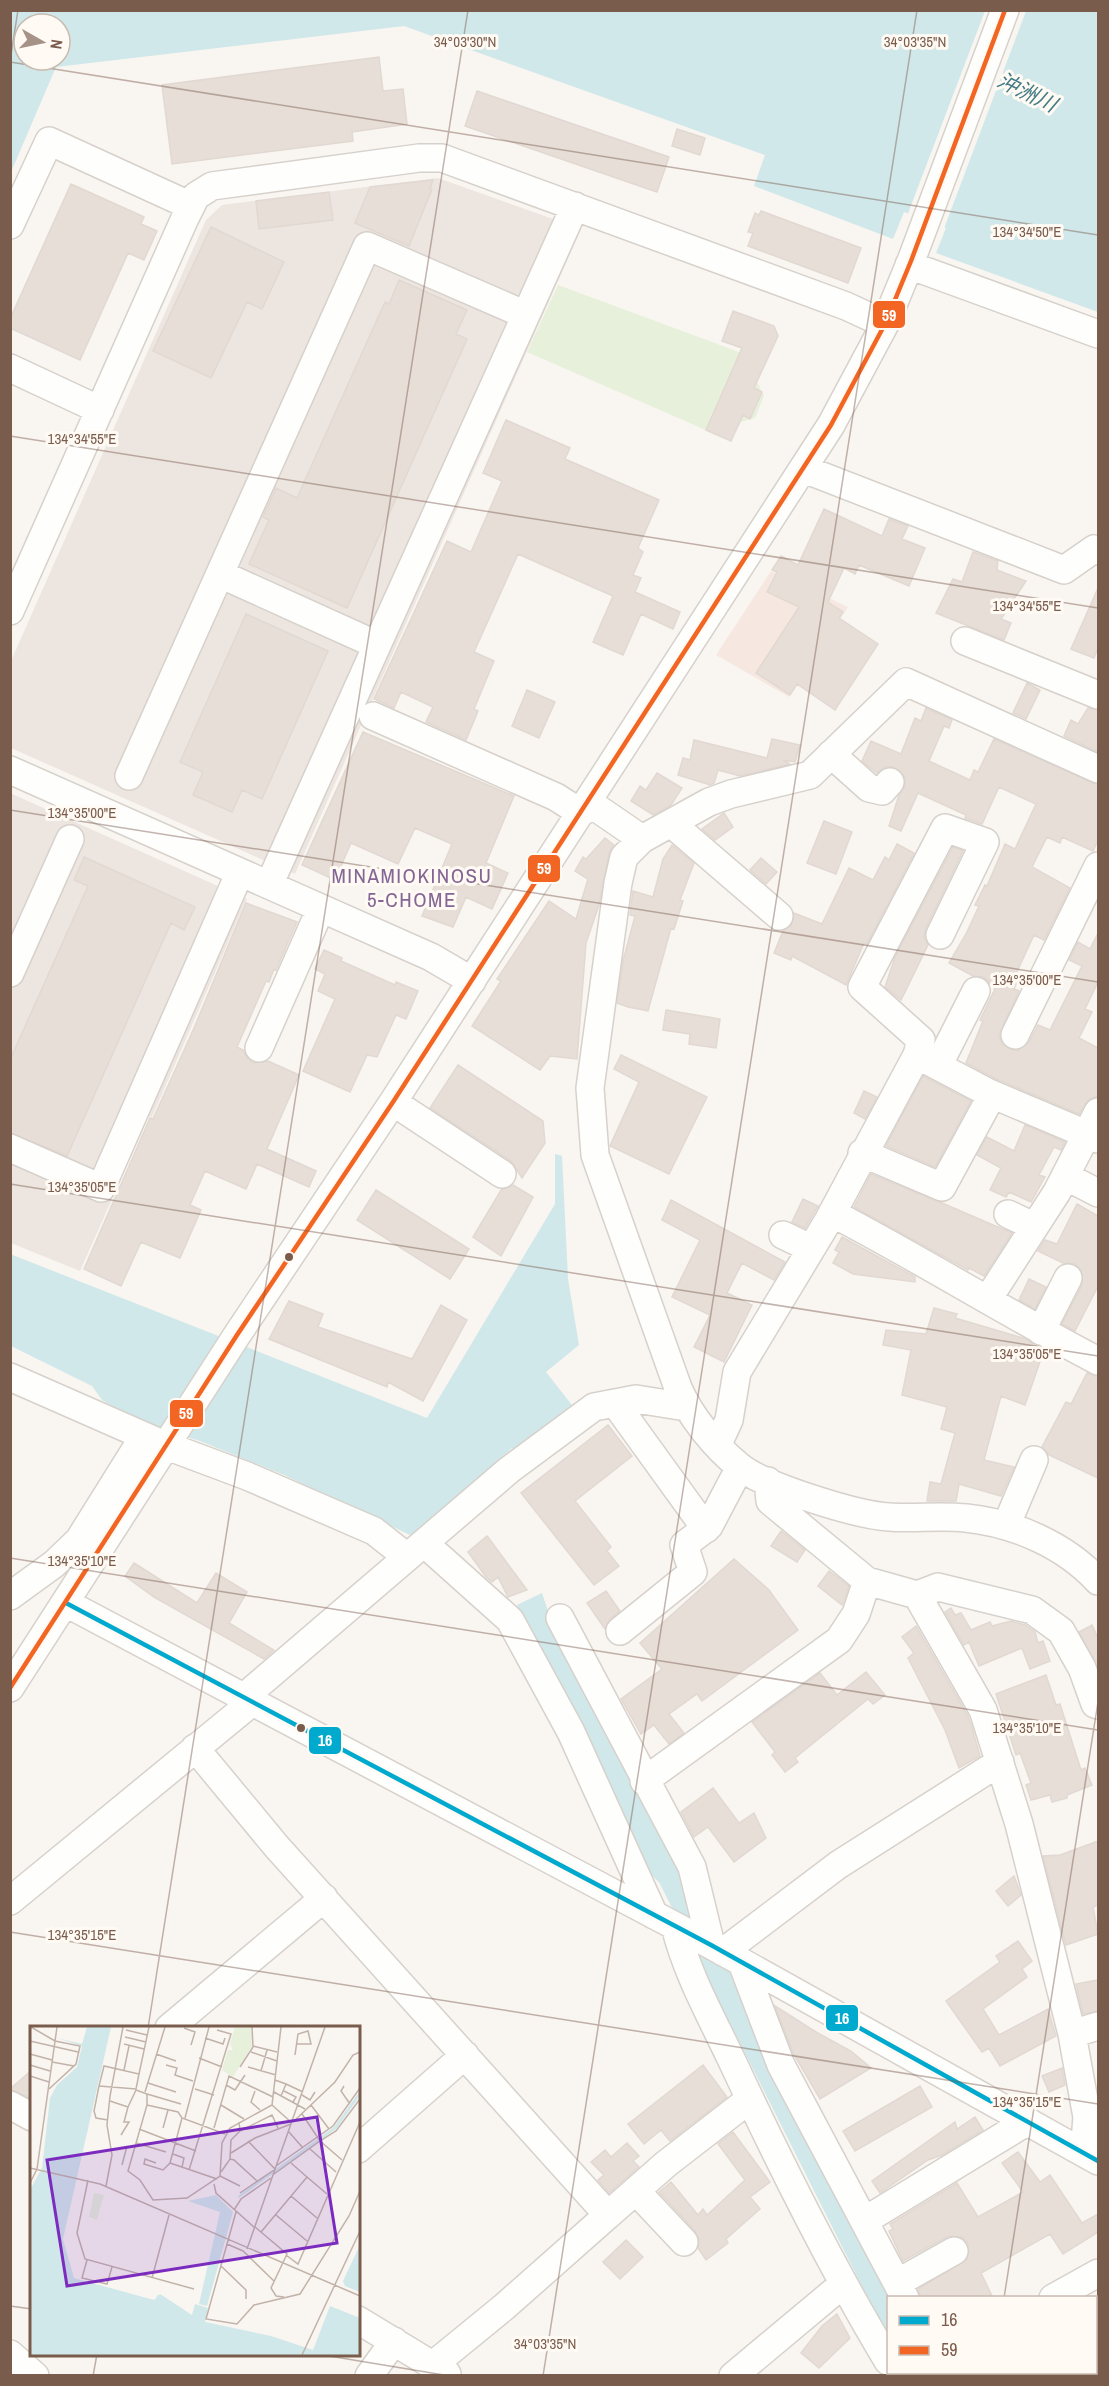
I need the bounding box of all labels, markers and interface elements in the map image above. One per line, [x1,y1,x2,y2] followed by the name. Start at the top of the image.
[12,12,72,72] north arrow
[434,31,496,52] text: 34°03'30"N
[884,31,946,52] text: 34°03'35"N
[45,38,68,51] text: N
[992,65,1063,120] water label: 沖洲川
[993,221,1061,242] text: 134°34'50"E
[872,300,906,329] line badge: 59
[882,304,896,326] text: 59
[48,428,116,449] text: 134°34'55"E
[993,595,1061,616] text: 134°34'55"E
[48,802,116,823] text: 134°35'00"E
[527,854,561,883] line badge: 59
[537,857,551,879] text: 59
[331,861,493,914] district label: MINAMIOKINOSU 5-CHOME
[993,969,1061,990] text: 134°35'00"E
[48,1176,116,1197] text: 134°35'05"E
[283,1251,295,1263] unlabelled marker
[993,1343,1061,1364] text: 134°35'05"E
[169,1399,204,1428] line badge: 59
[179,1402,193,1424] text: 59
[48,1550,116,1571] text: 134°35'10"E
[993,1717,1061,1738] text: 134°35'10"E
[295,1722,307,1734] unlabelled marker
[308,1726,342,1755] line badge: 16
[318,1729,332,1751] text: 16
[48,1924,116,1945] text: 134°35'15"E
[825,2004,859,2032] line badge: 16
[835,2007,849,2029] text: 16
[30,2026,360,2356] inset map
[993,2091,1061,2112] text: 134°35'15"E
[887,2296,1097,2374] legend
[941,2307,957,2332] text: 16
[514,2333,576,2354] text: 34°03'35"N
[941,2337,957,2362] text: 59

